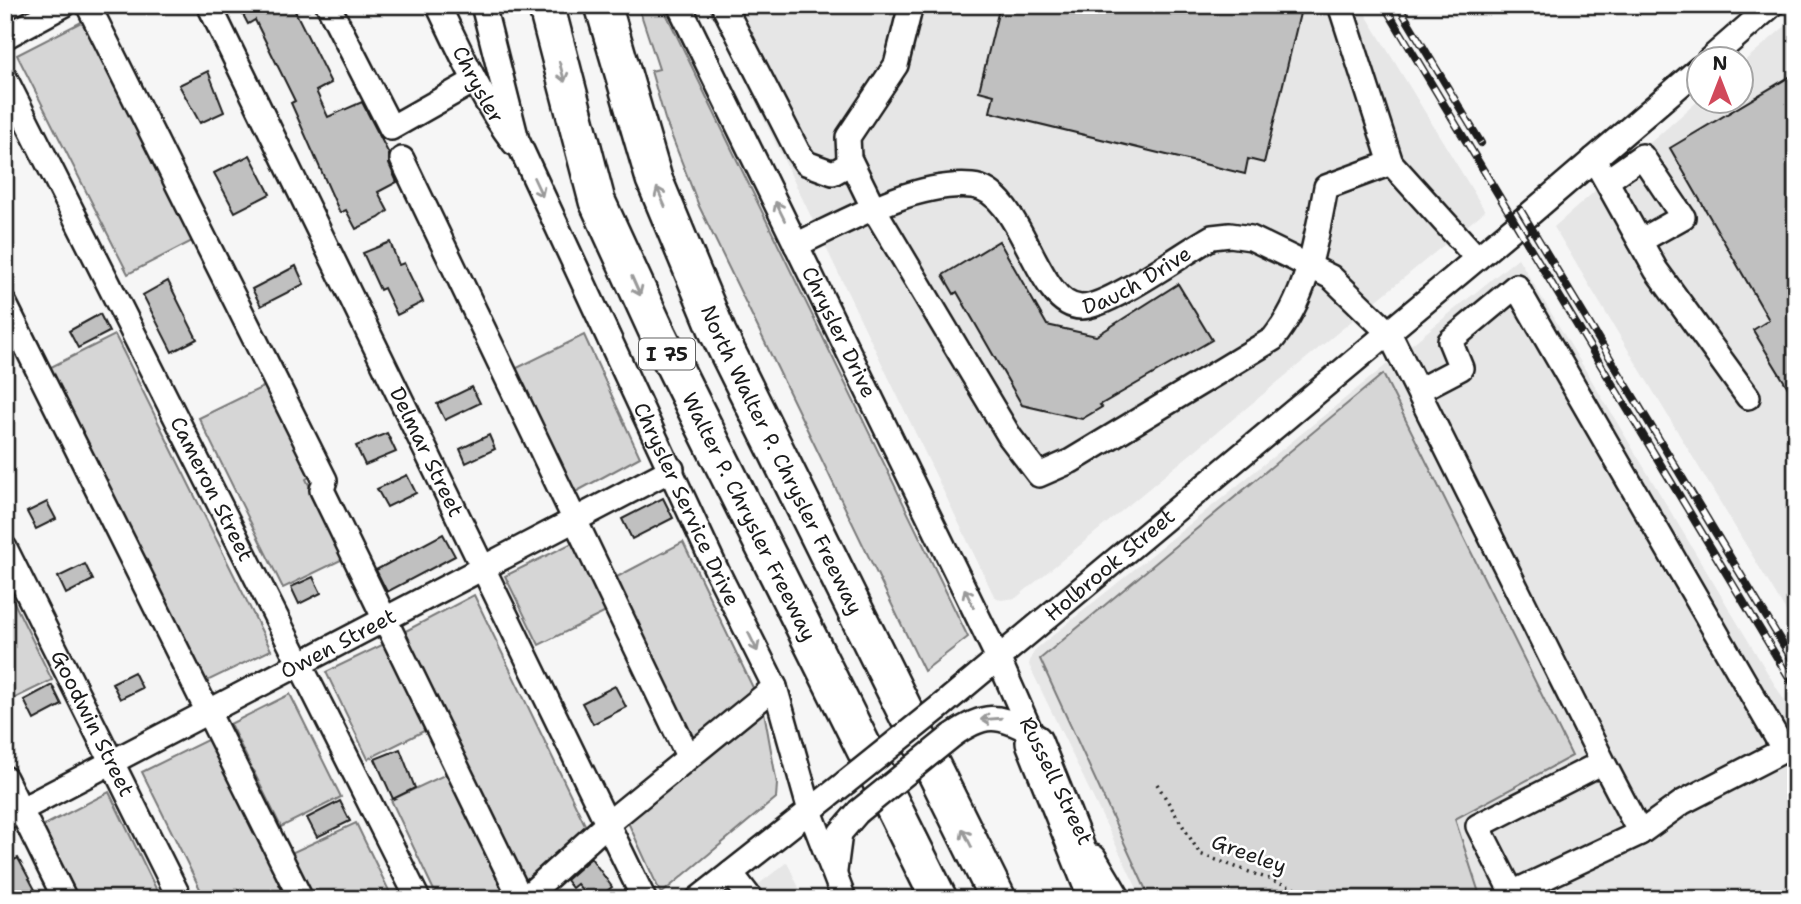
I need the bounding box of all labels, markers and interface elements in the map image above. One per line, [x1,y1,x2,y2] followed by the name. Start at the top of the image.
[446,41,510,129] street label: Chrysler
[1686,46,1756,116] north arrow
[1712,51,1728,76] text: N
[556,60,569,82] one-way arrow
[532,176,546,197] one-way arrow
[654,187,667,208] one-way arrow
[772,201,786,222] one-way arrow
[1080,239,1197,321] street label: Dauch Drive
[795,262,883,402] street label: Chrysler Drive
[630,275,643,296] one-way arrow
[695,301,867,619] street label: North Walter P. Chrysler Freeway
[639,338,695,370] road number: I 75
[383,382,470,522] street label: Delmar Street
[677,388,819,646] street label: Walter P. Chrysler Freeway
[627,398,746,611] street label: Chrysler Service Drive
[164,412,260,566] street label: Cameron Street
[1039,502,1181,628] street label: Holbrook Street
[961,588,975,609] one-way arrow
[275,602,401,685] street label: Owen Street
[746,631,760,651] one-way arrow
[44,646,141,801] street label: Goodwin Street
[1013,712,1099,850] street label: Russell Street
[980,713,1003,726] one-way arrow
[960,828,974,849] one-way arrow
[1208,828,1290,880] street label: Greeley

